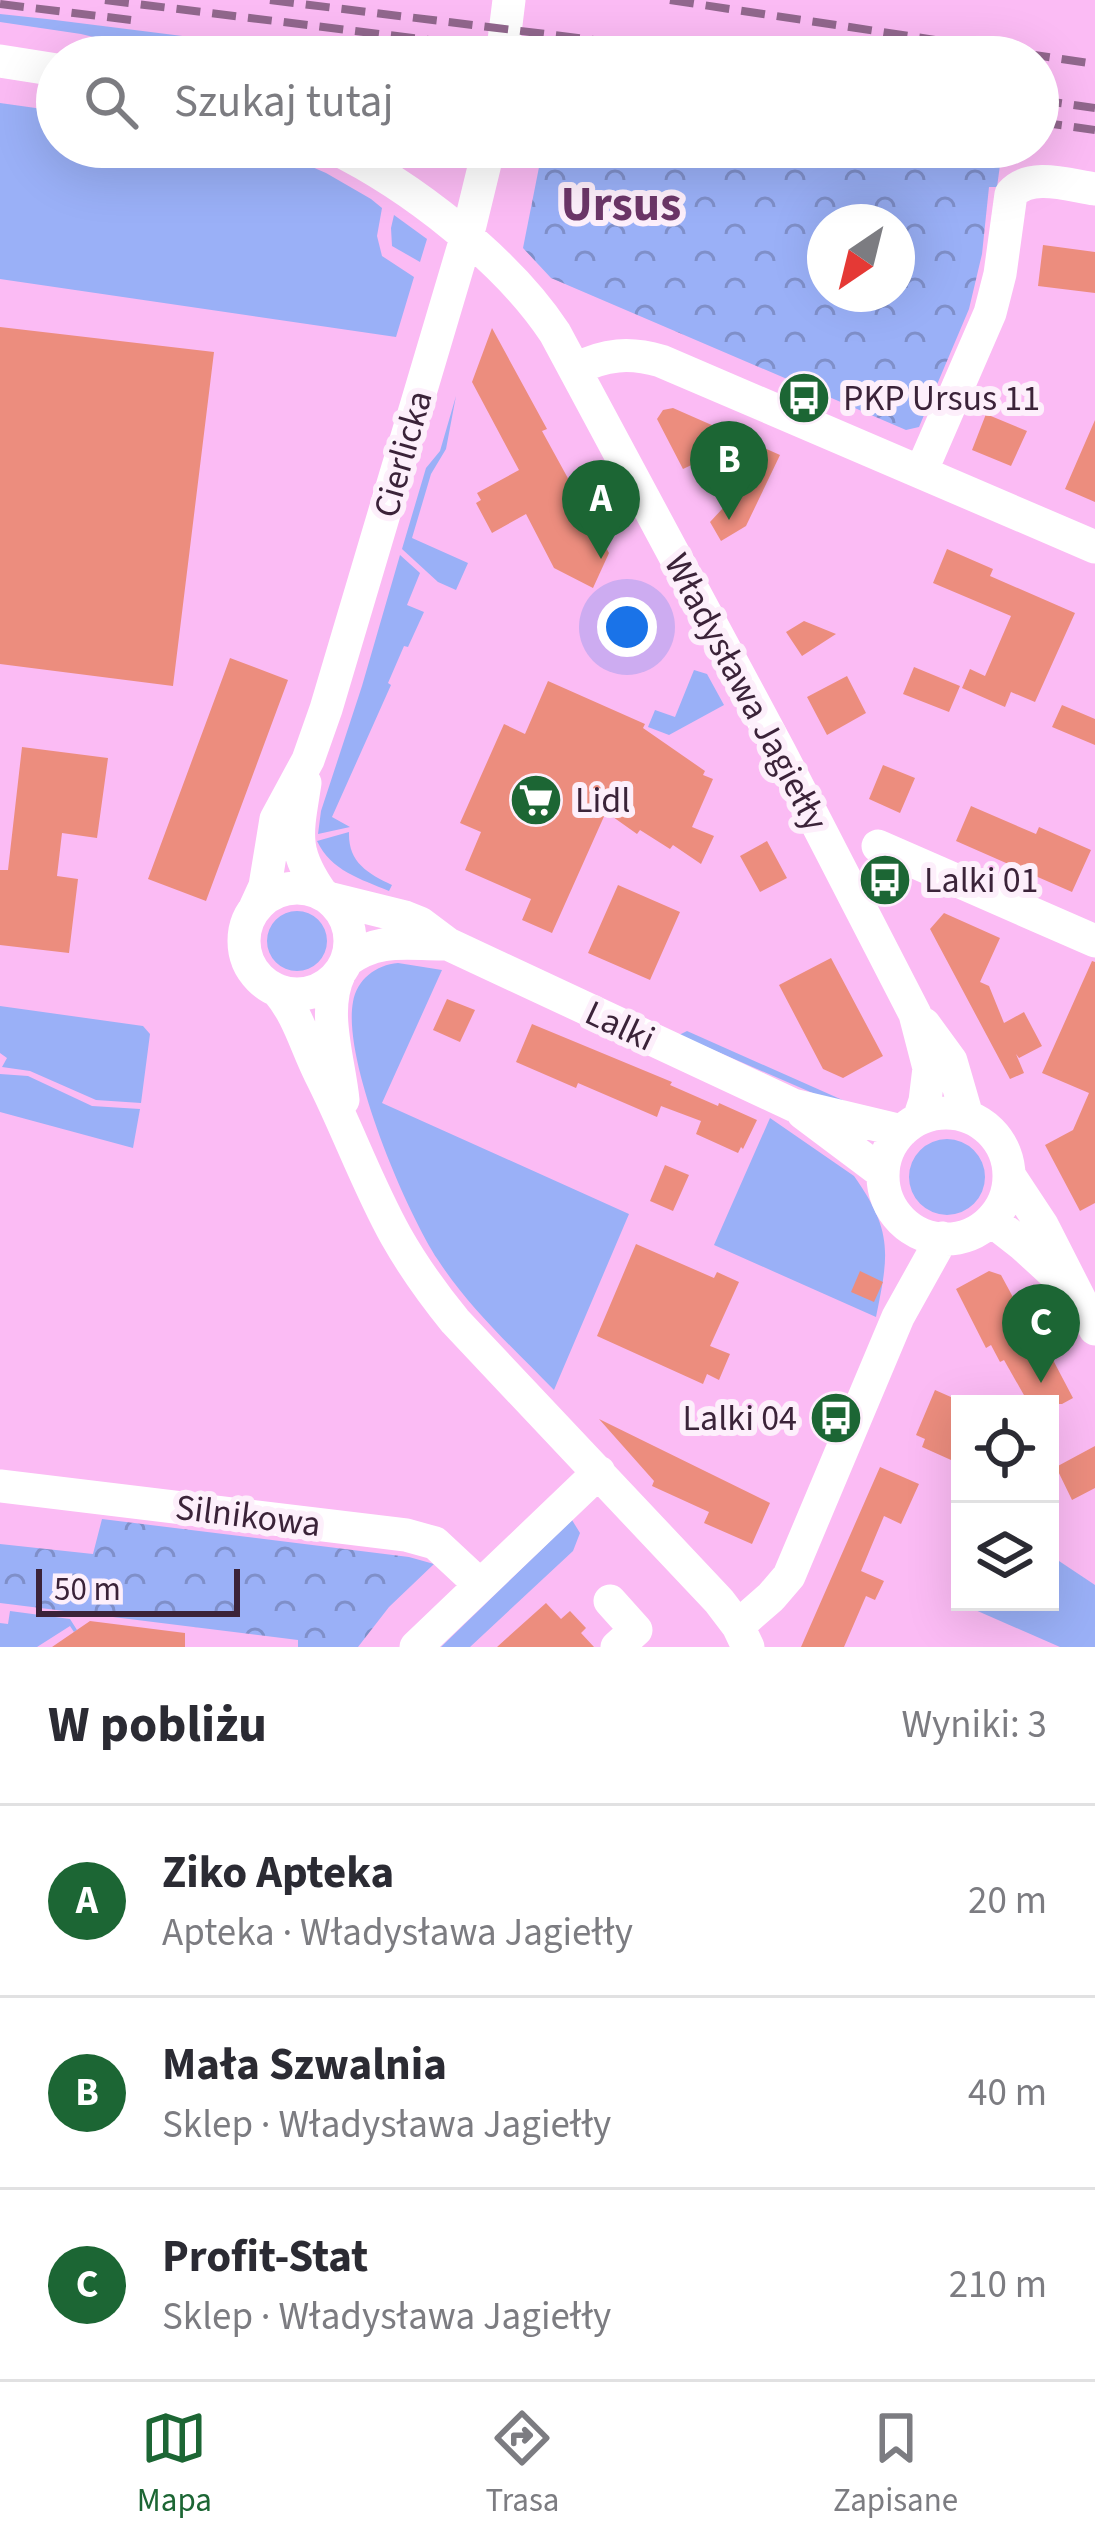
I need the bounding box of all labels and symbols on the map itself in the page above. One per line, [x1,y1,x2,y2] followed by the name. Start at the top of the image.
[561,171,681,239] district label: Ursus
[807,204,915,312] north arrow
[776,370,832,426] bus stop icon: PKP Ursus 11
[843,373,1040,424] place label: PKP Ursus 11
[361,385,445,523] street label: Cierlicka
[690,421,768,520] pin: B
[562,460,640,559] pin: A
[651,544,841,840] street label: Władysława Jagiełły
[597,597,657,657] your location
[508,772,564,828] supermarket icon: Lidl
[575,775,631,826] place label: Lidl
[857,852,913,908] bus stop icon: Lalki 01
[924,855,1038,906] place label: Lalki 01
[577,988,663,1064] street label: Lalki
[1002,1284,1080,1383] pin: C
[808,1390,864,1446] bus stop icon: Lalki 04
[683,1393,797,1444] place label: Lalki 04
[172,1482,324,1550] street label: Silnikowa
[36,1563,240,1616] scale bar

